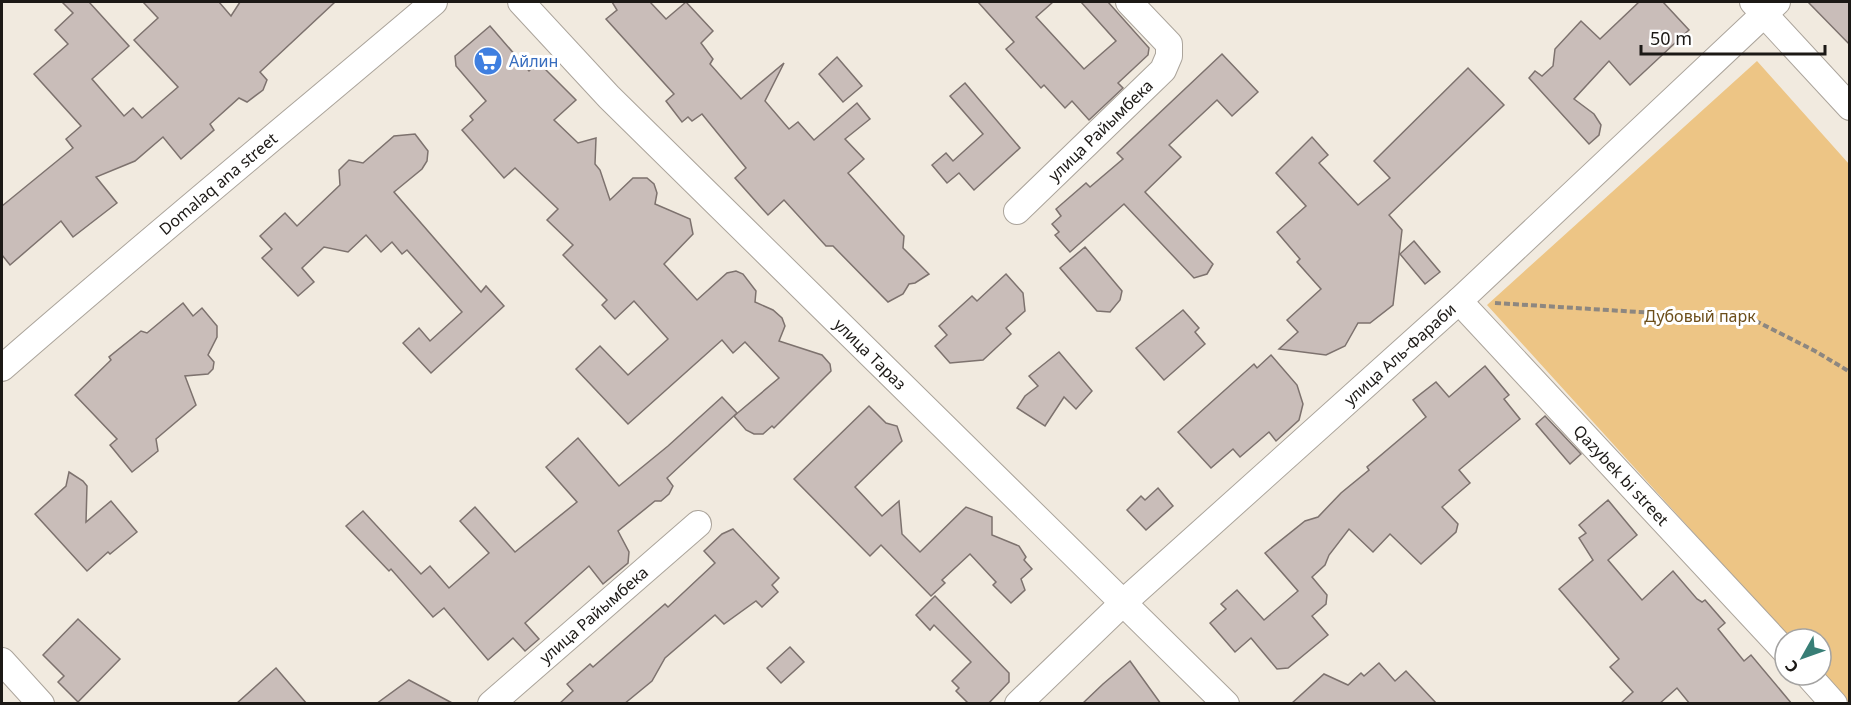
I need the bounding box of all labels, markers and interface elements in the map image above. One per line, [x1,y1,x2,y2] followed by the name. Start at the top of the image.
[1641,18,1826,56] scale bar
[1650,26,1692,50] text: 50 m
[472,45,504,77] supermarket icon: Айлин
[509,50,558,72] place label: Айлин
[1043,75,1158,186] street label: улица Райымбека
[154,127,282,240] street label: Domalaq ana street
[1339,298,1461,410] street label: улица Аль-Фараби
[1644,305,1756,327] park label: Дубовый парк
[829,314,911,395] street label: улица Тараз
[1569,420,1674,531] street label: Qazybek bi street
[534,561,653,668] street label: улица Райымбека
[1773,627,1833,687] north arrow
[1780,656,1803,678] text: С

